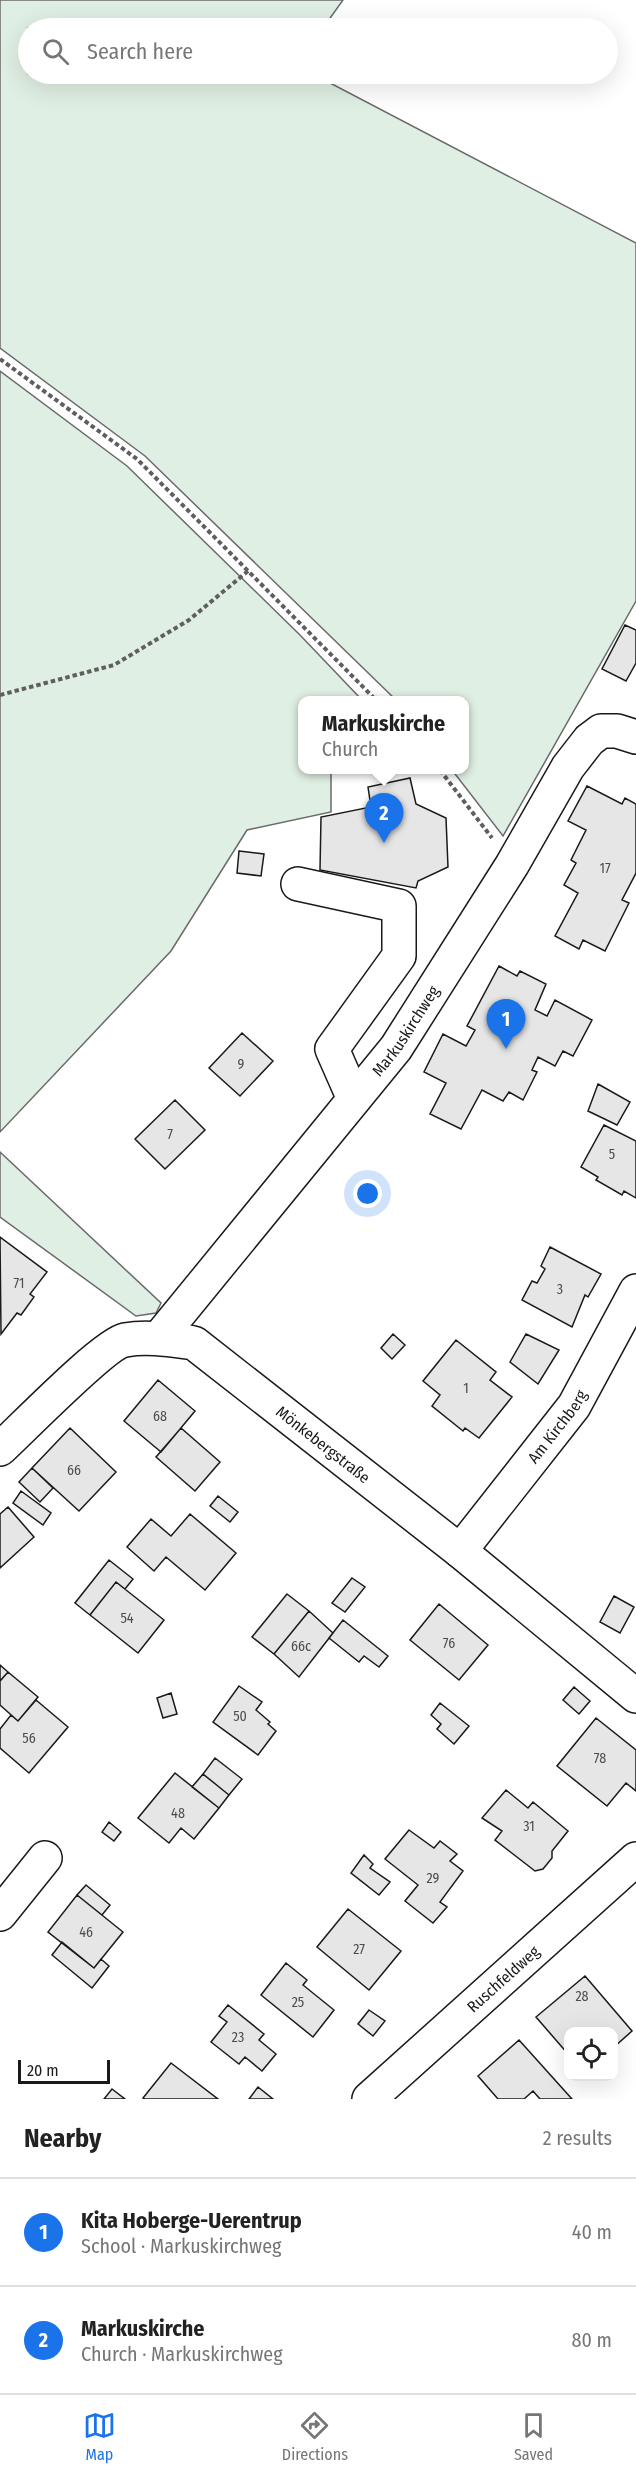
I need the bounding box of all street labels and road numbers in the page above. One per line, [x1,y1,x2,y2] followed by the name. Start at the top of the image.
[368,982,443,1080] street label: Markuskirchweg
[524,1386,591,1467] street label: Am Kirchberg
[272,1402,374,1487] street label: Mönkebergstraße
[463,1941,544,2016] street label: Ruschfeldweg

